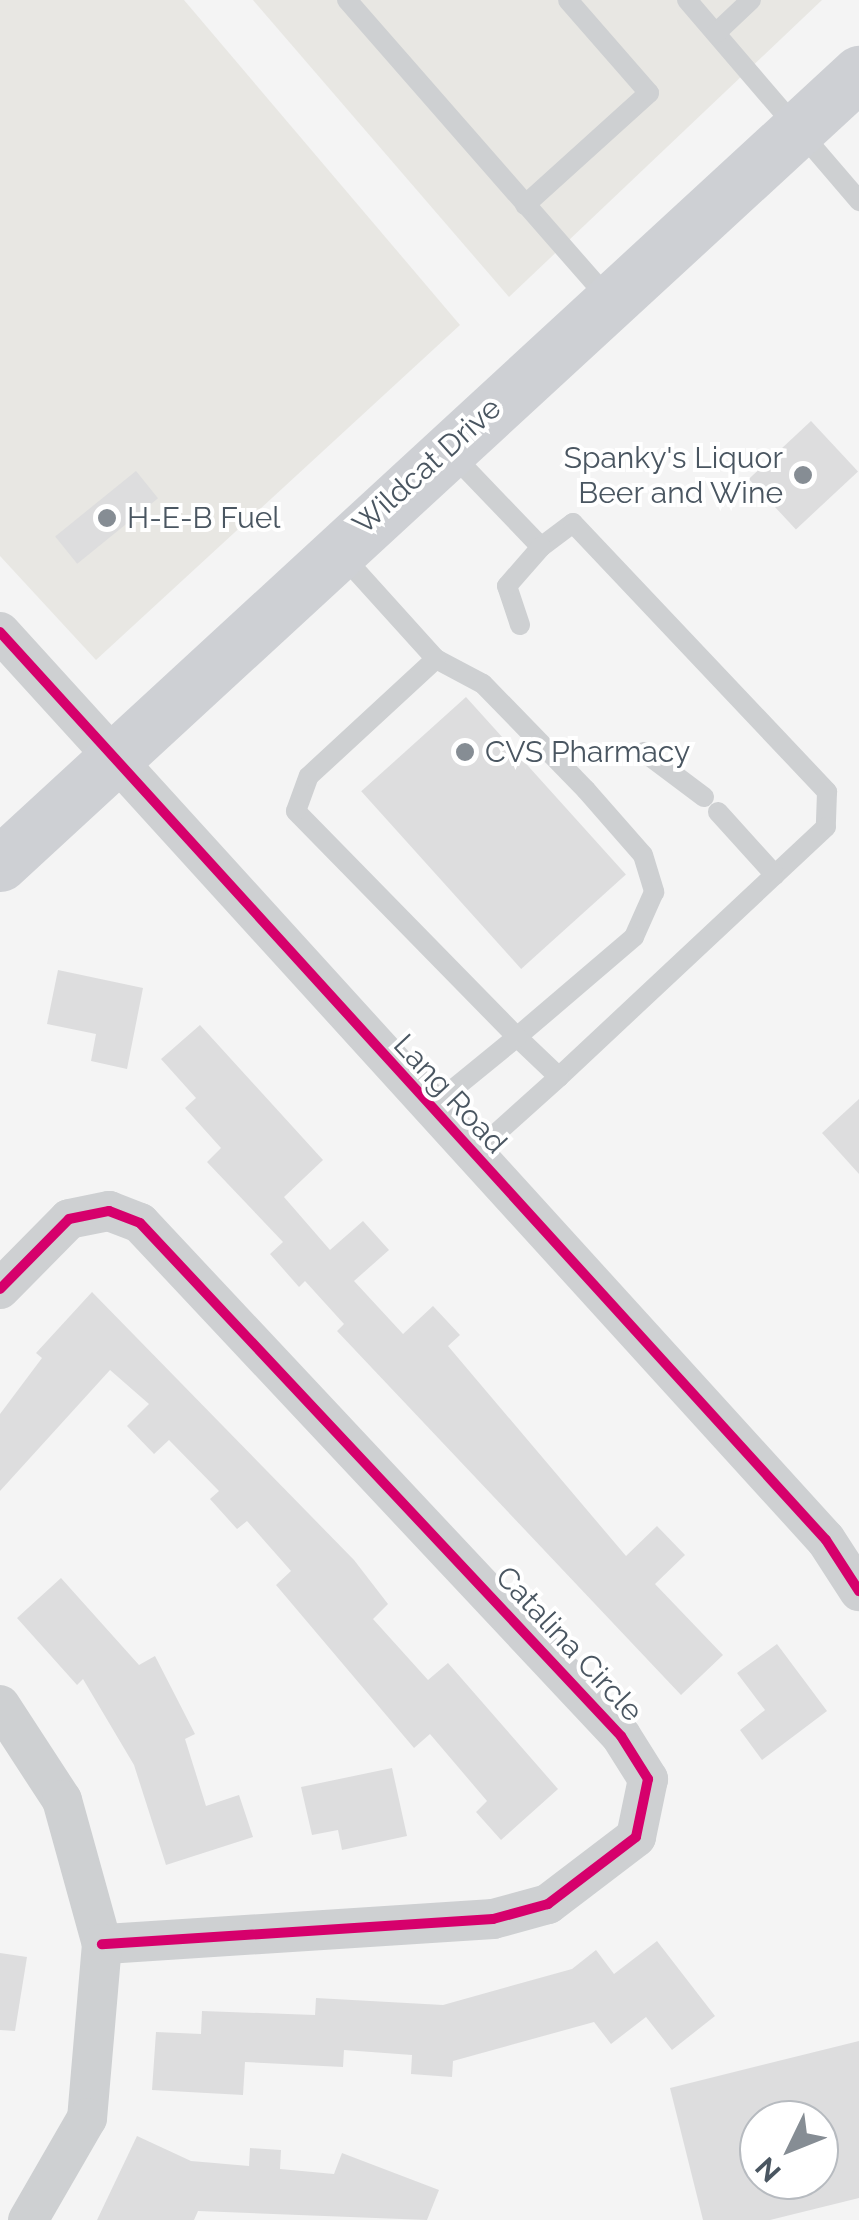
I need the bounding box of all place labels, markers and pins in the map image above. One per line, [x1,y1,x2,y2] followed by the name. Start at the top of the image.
[564,440,783,510] place label: Spanky's Liquor Beer and Wine
[792,464,814,486] marker: Spanky's Liquor Beer and Wine
[127,500,280,536] place label: H-E-B Fuel
[96,507,118,529] marker: H-E-B Fuel
[485,734,690,770] place label: CVS Pharmacy
[454,741,476,763] marker: CVS Pharmacy

